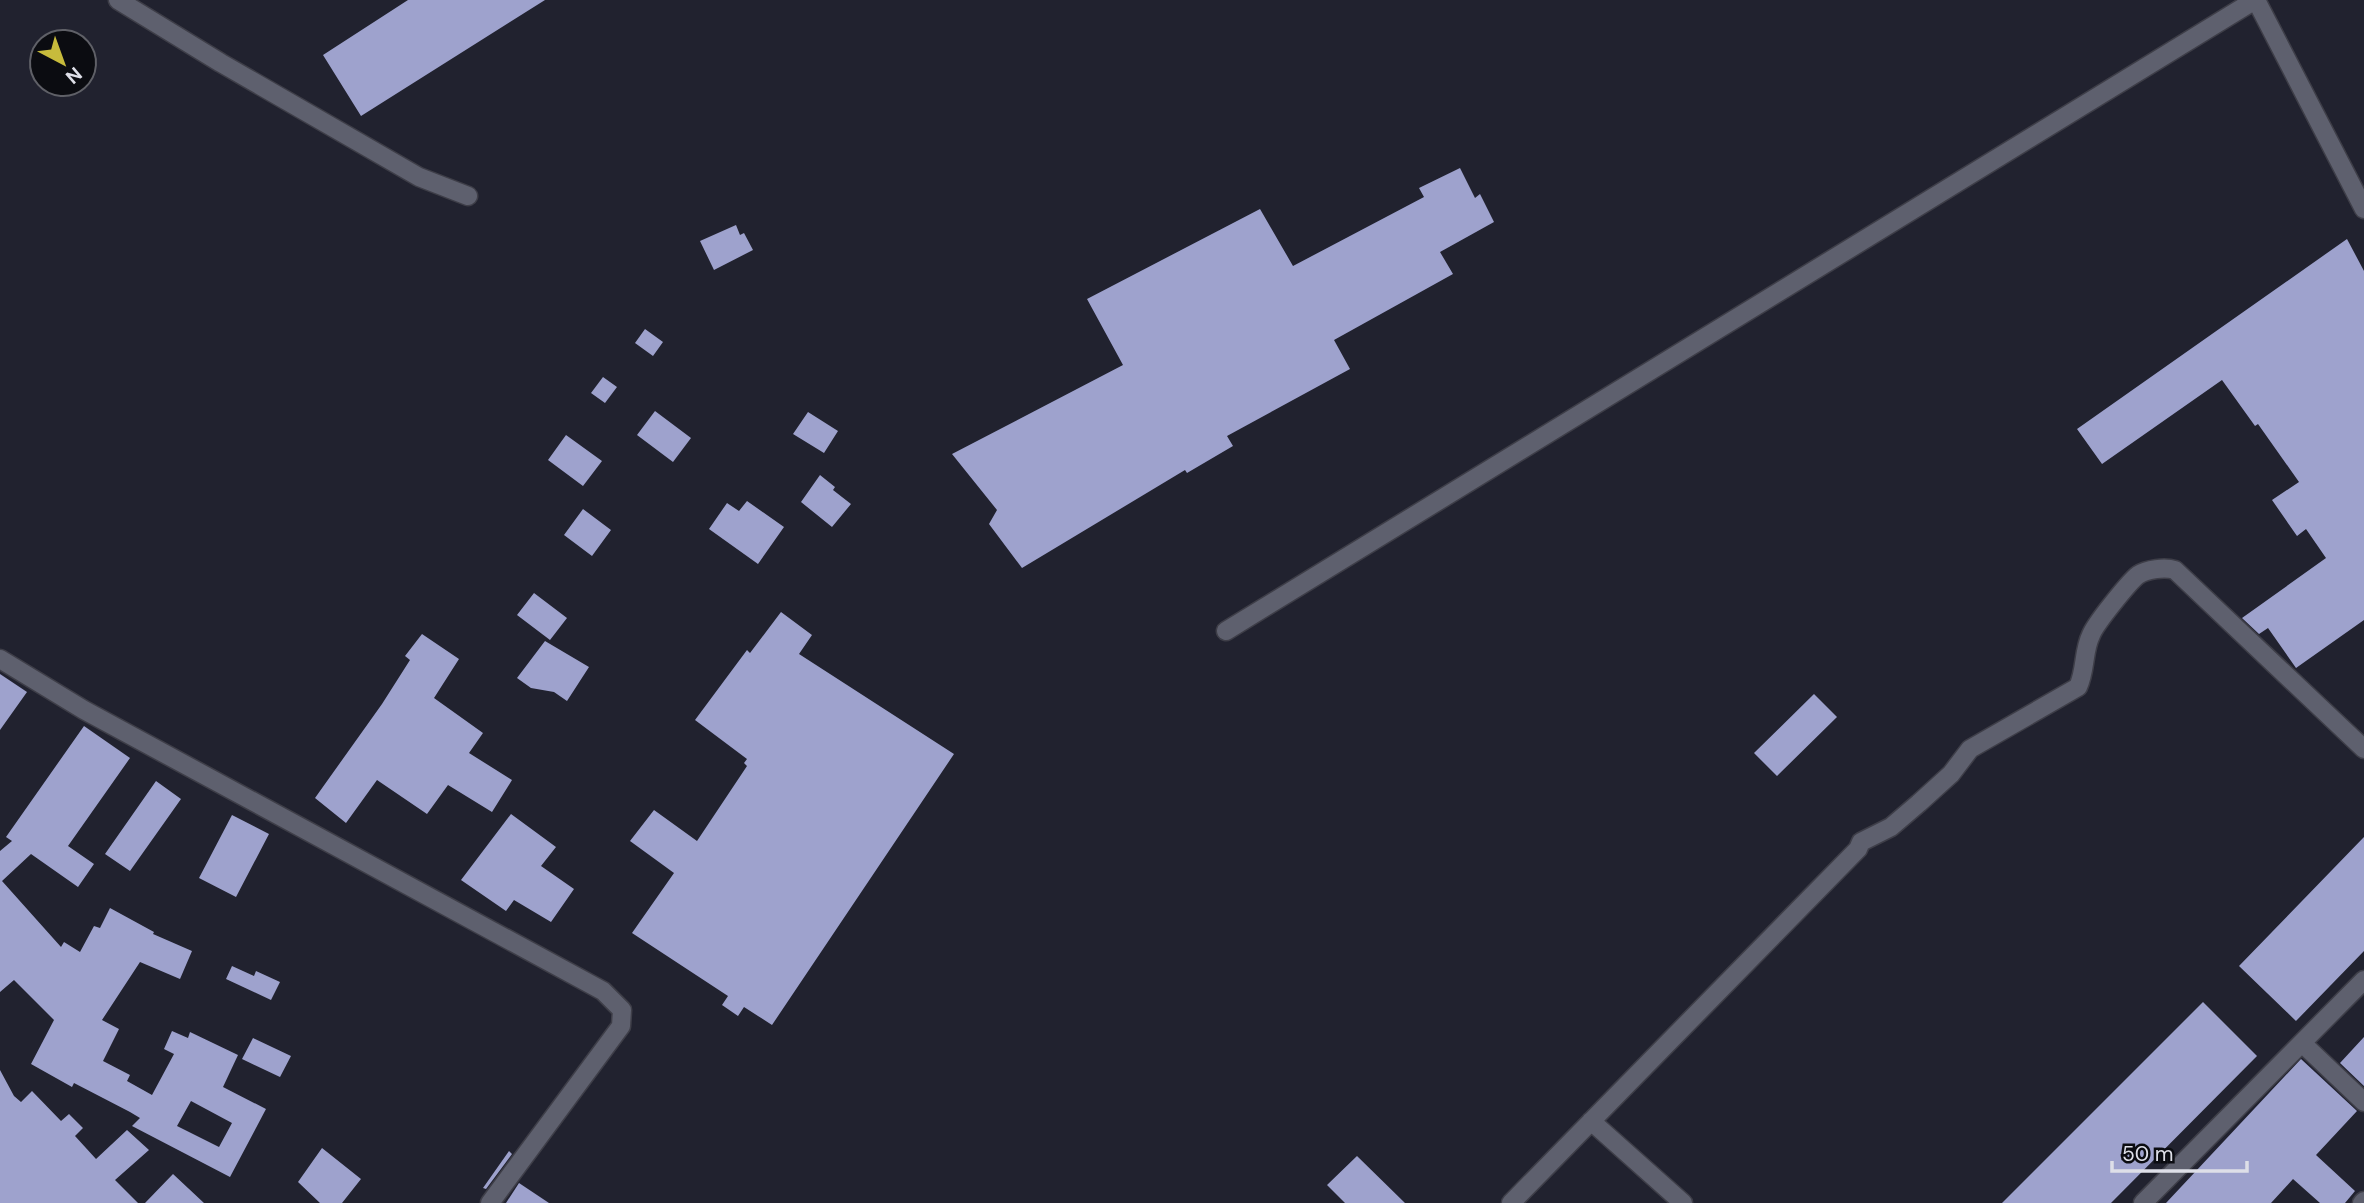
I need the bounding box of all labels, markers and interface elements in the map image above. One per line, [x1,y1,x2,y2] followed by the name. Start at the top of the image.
[28,28,98,98] north arrow
[60,61,87,89] text: N
[2112,1130,2247,1174] scale bar
[2122,1140,2173,1168] text: 50 m

